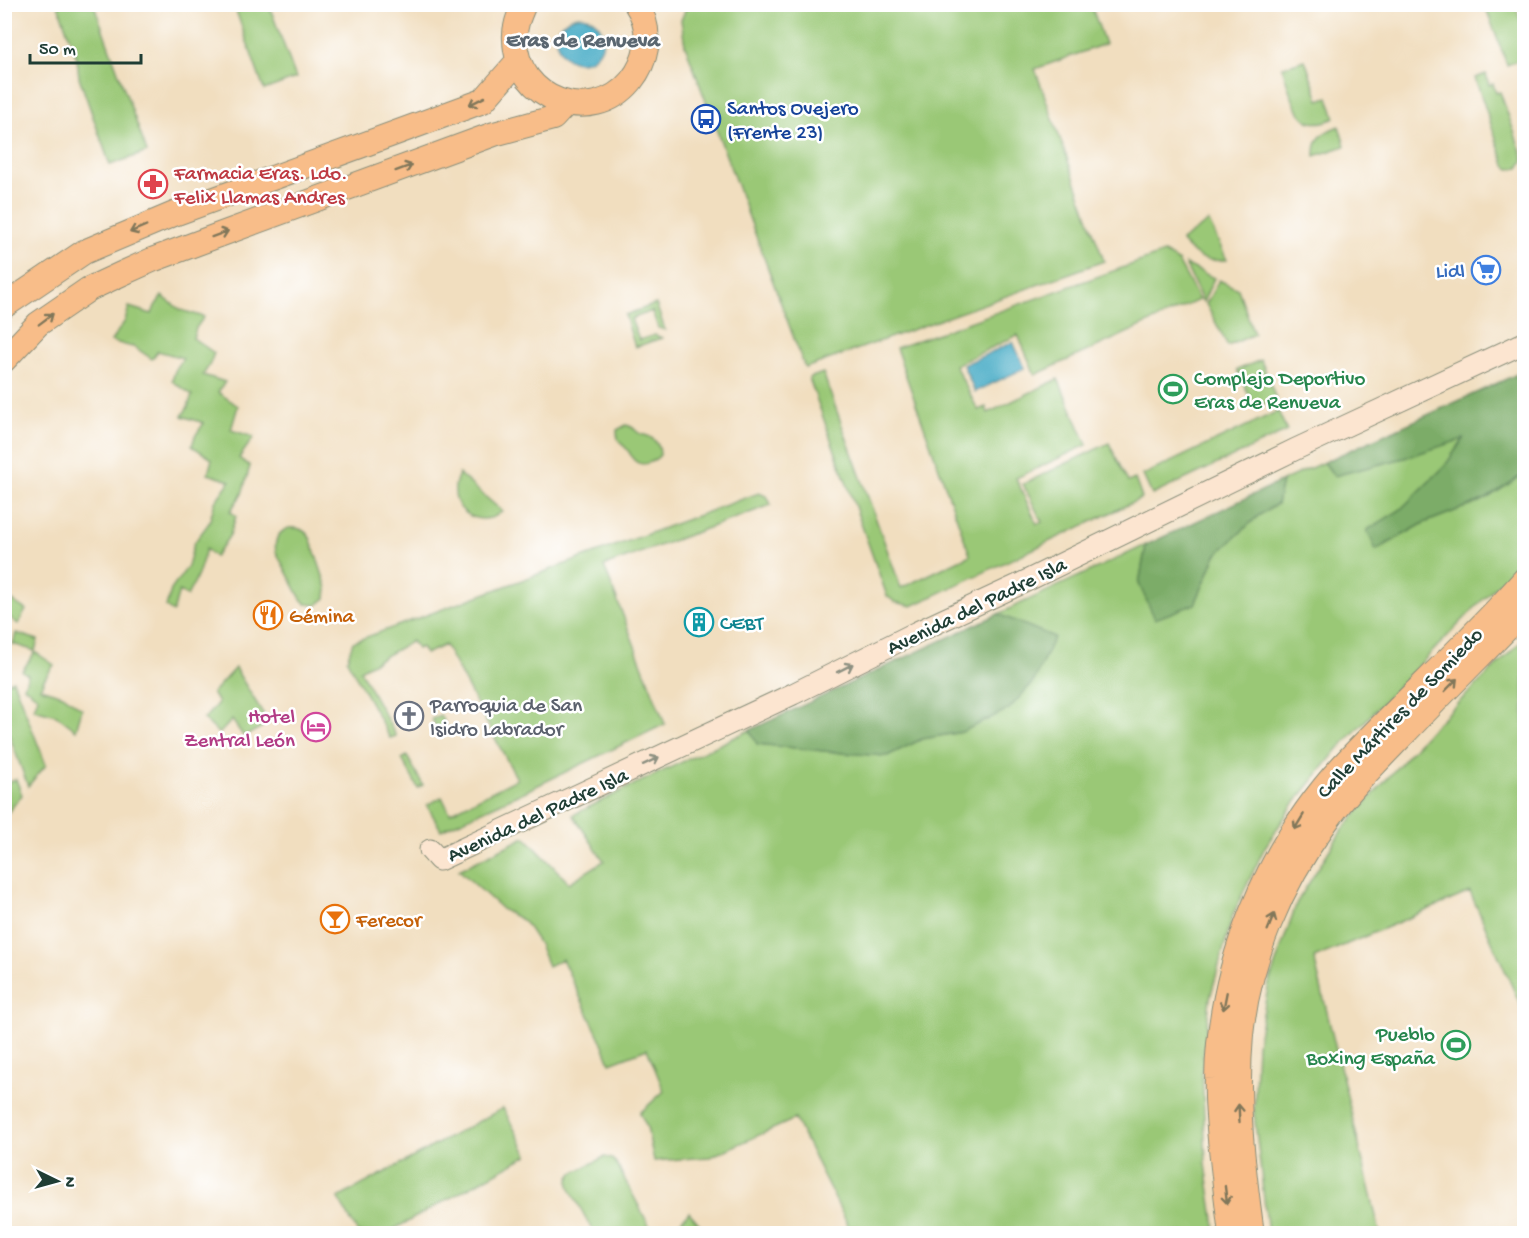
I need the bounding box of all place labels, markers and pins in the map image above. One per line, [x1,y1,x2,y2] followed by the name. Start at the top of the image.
[727,98,859,147] place label: Santos Ovejero (Frente 23)
[690,103,722,135] bus stop icon: Santos Ovejero (Frente 23)
[173,163,348,212] place label: Farmacia Eras. Ldo. Felix Llamas Andres
[137,168,169,200] pharmacy icon: Farmacia Eras. Ldo. Felix Llamas Andres
[1470,254,1502,286] supermarket icon: Lidl
[1436,261,1465,286] place label: Lidl
[1194,368,1366,417] place label: Complejo Deportivo Eras de Renueva
[1157,373,1189,405] sports icon: Complejo Deportivo Eras de Renueva
[252,599,284,631] restaurant icon: Gémina
[289,606,356,631] place label: Gémina
[683,606,715,638] building icon: CEBT
[720,613,764,638] place label: CEBT
[429,695,582,744] place label: Parroquia de San Isidro Labrador
[393,700,425,732] church icon: Parroquia de San Isidro Labrador
[184,706,295,755] place label: Hotel Zentral León
[300,711,332,743] hotel icon: Hotel Zentral León
[319,903,351,935] bar icon: Ferecor
[355,910,423,935] place label: Ferecor
[1305,1024,1436,1073] place label: Pueblo Boxing España
[1440,1029,1472,1061] sports icon: Pueblo Boxing España

